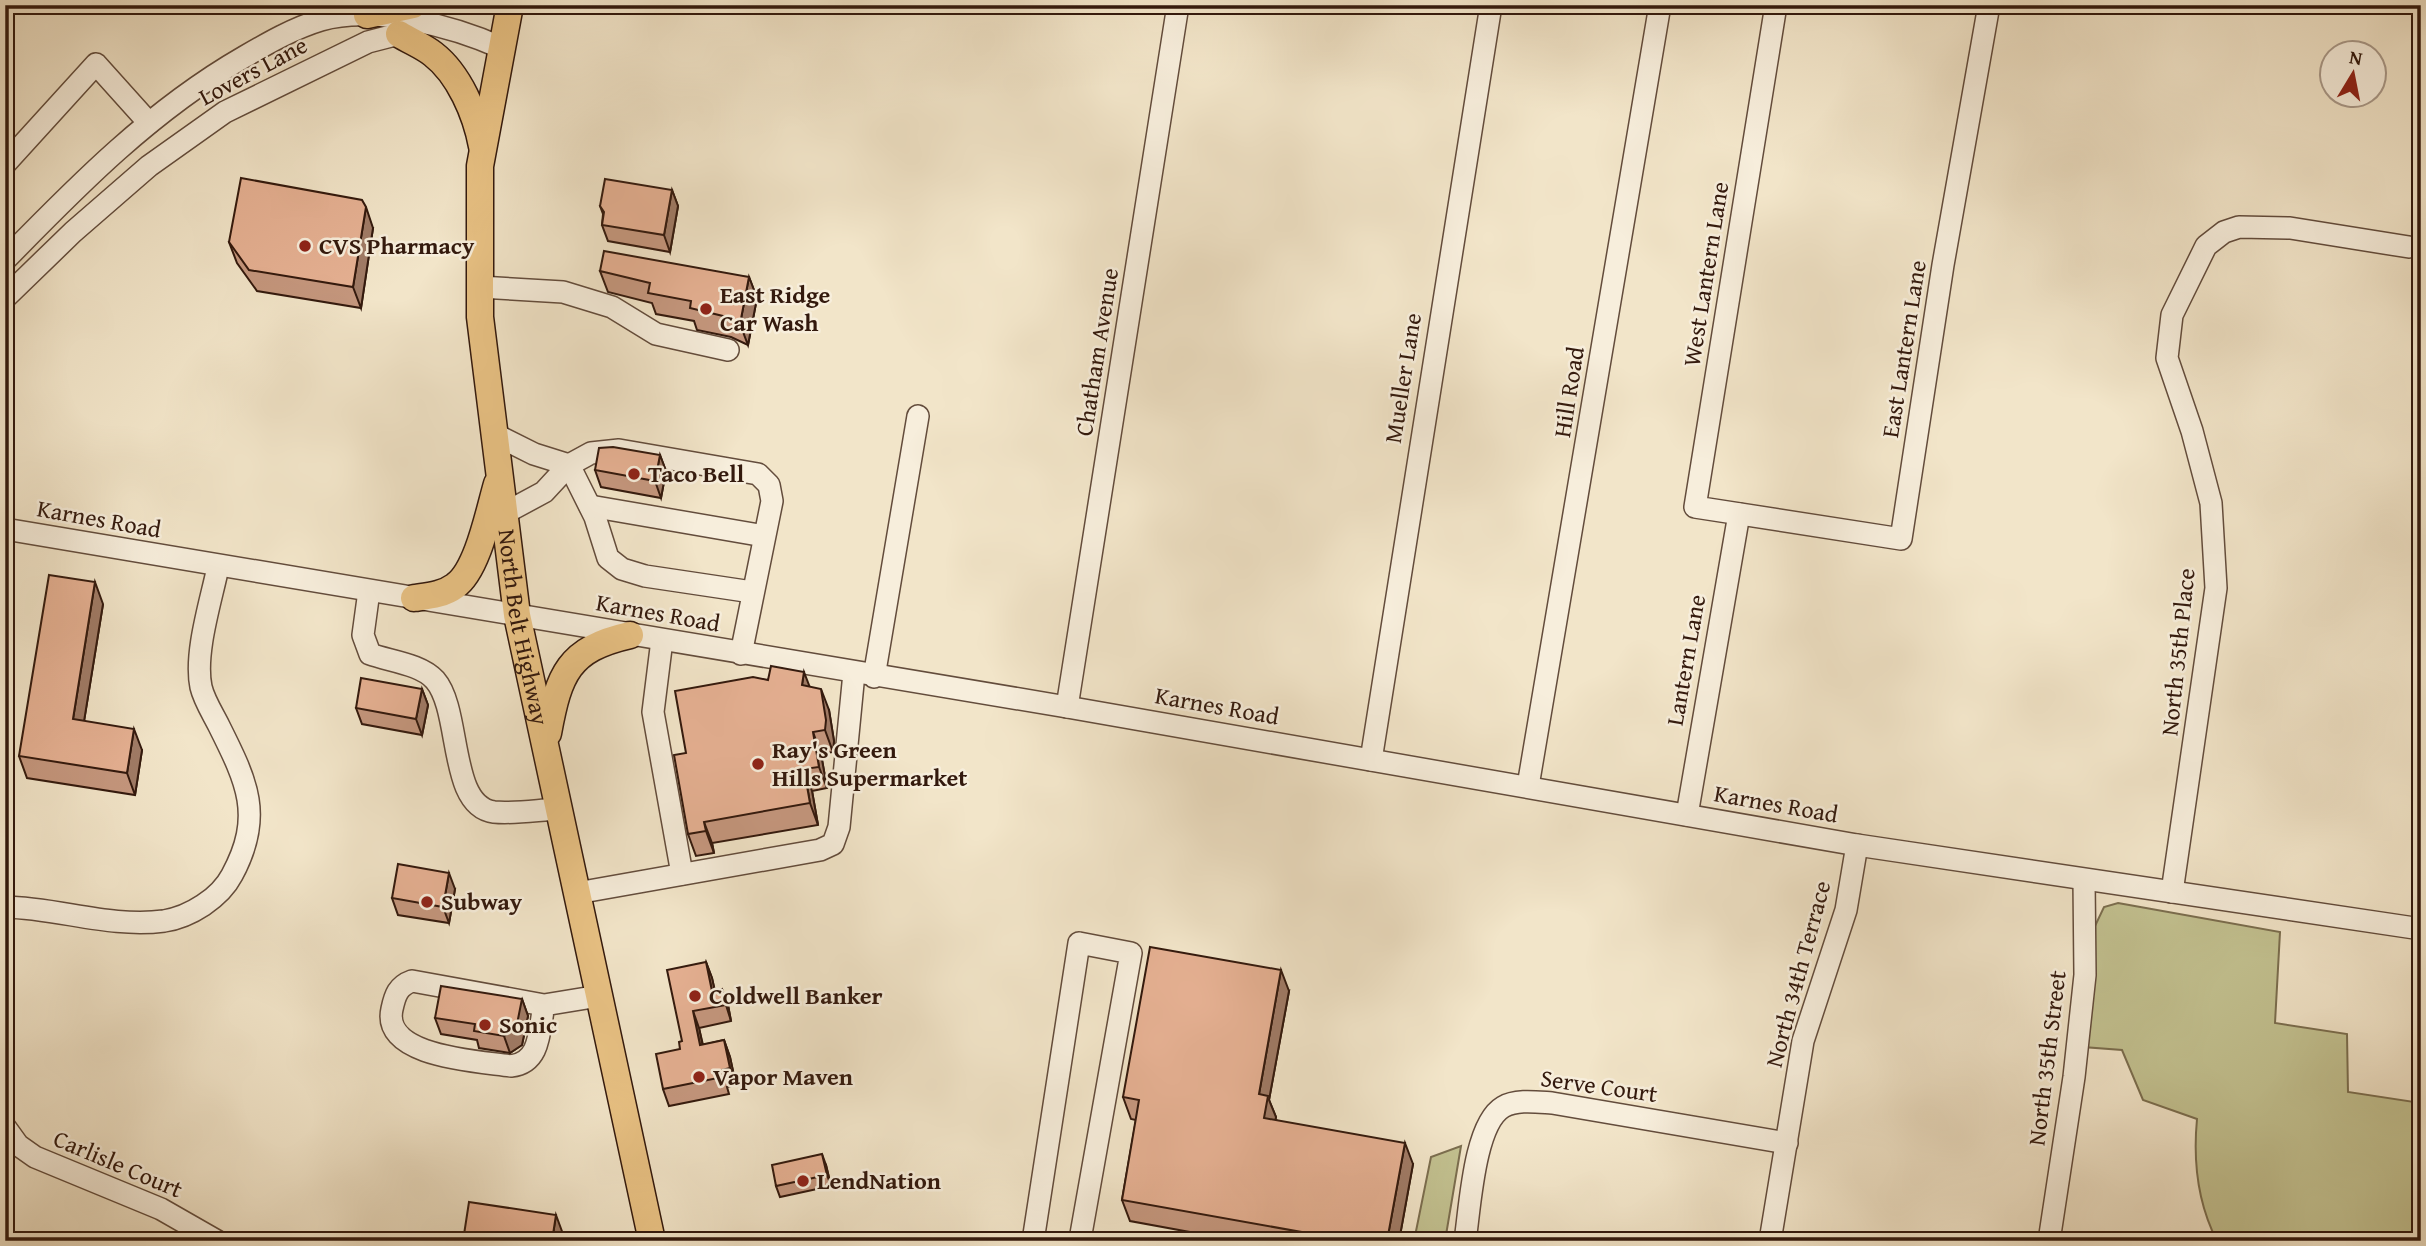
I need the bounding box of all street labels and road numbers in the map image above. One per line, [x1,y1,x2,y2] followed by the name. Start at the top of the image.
[192,27,313,114] street label: Lovers Lane
[1674,179,1737,369] street label: West Lantern Lane
[1872,258,1935,440] street label: East Lantern Lane
[1066,265,1127,439] street label: Chatham Avenue
[1375,310,1430,446] street label: Mueller Lane
[1544,344,1593,440] street label: Hill Road
[34,490,164,547] street label: Karnes Road
[489,527,558,728] street label: North Belt Highway
[2151,566,2204,737] street label: North 35th Place
[593,584,723,641] street label: Karnes Road
[1657,592,1714,728] street label: Lantern Lane
[1152,677,1282,734] street label: Karnes Road
[1711,775,1841,832] street label: Karnes Road
[1756,877,1839,1071] street label: North 34th Terrace
[2018,968,2075,1147] street label: North 35th Street
[1538,1060,1660,1111] street label: Serve Court
[48,1121,189,1207] street label: Carlisle Court

